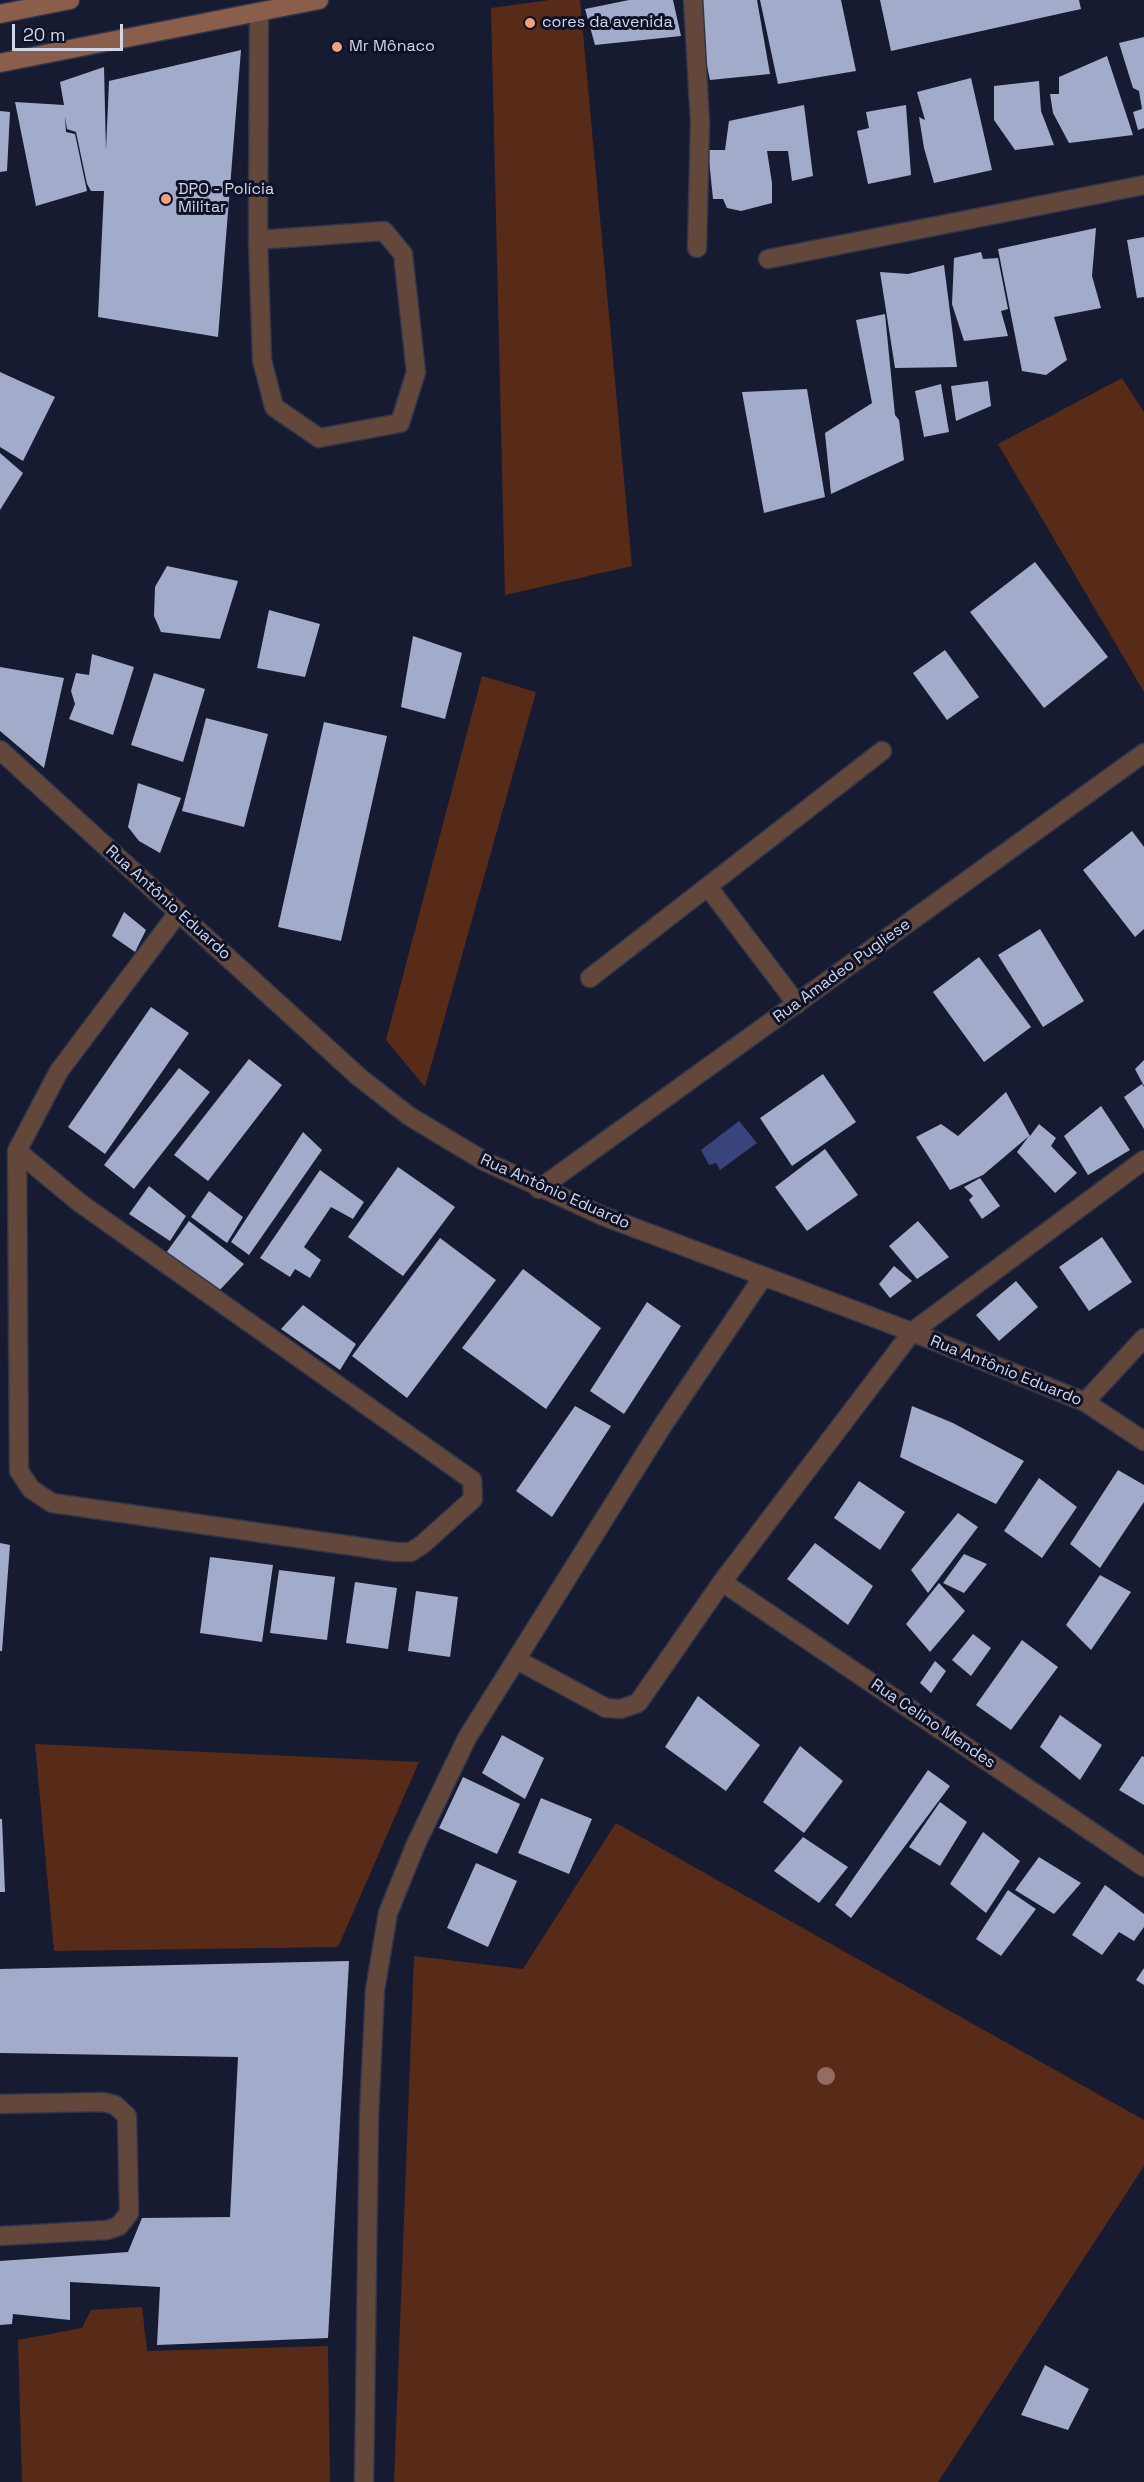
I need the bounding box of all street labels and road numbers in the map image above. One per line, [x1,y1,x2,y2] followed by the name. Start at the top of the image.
[101,842,235,964] street label: Rua Antônio Eduardo
[770,915,914,1027] street label: Rua Amadeo Pugliese
[477,1150,633,1234] street label: Rua Antônio Eduardo
[927,1332,1085,1410] street label: Rua Antônio Eduardo
[867,1675,999,1773] street label: Rua Celino Mendes

